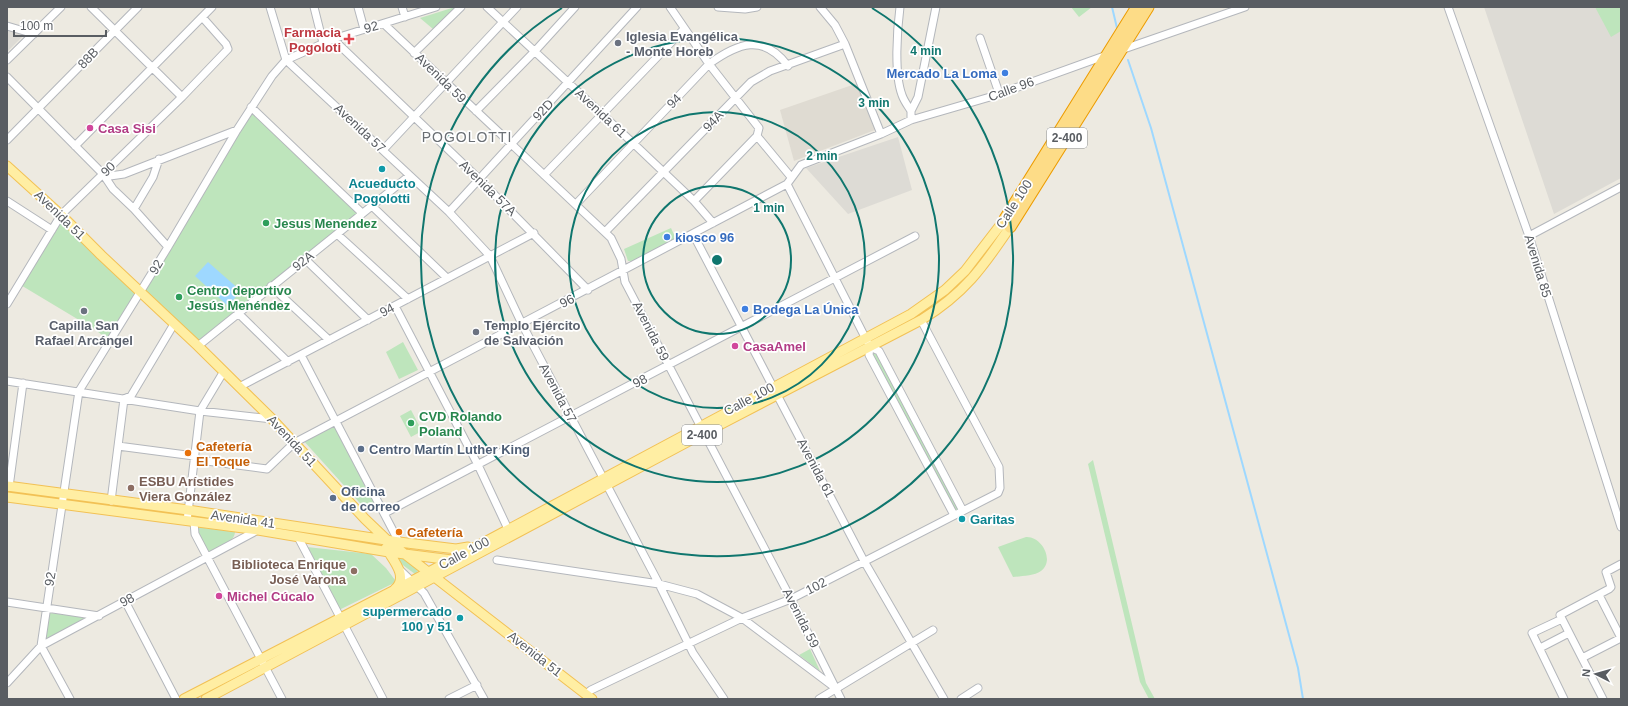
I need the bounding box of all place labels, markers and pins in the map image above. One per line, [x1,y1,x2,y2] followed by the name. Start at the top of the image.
[284,25,342,55] place label: Farmacia Pogoloti
[626,29,739,59] place label: Iglesia Evangélica - Monte Horeb
[344,34,354,44] marker: Farmacia Pogoloti
[613,38,623,48] marker: Iglesia Evangélica - Monte Horeb
[886,66,998,81] place label: Mercado La Loma
[1000,68,1010,78] marker: Mercado La Loma
[98,121,156,136] place label: Casa Sisi
[85,123,95,133] marker: Casa Sisi
[377,164,387,174] marker: Acueducto Pogolotti
[348,176,416,206] place label: Acueducto Pogolotti
[274,216,378,231] place label: Jesus Menendez
[261,218,271,228] marker: Jesus Menendez
[675,230,734,245] place label: kiosco 96
[662,232,672,242] marker: kiosco 96
[710,253,724,267] centre of rings
[187,283,292,313] place label: Centro deportivo Jesús Menéndez
[174,292,184,302] marker: Centro deportivo Jesús Menéndez
[753,302,859,317] place label: Bodega La Única
[740,304,750,314] marker: Bodega La Única
[79,306,89,316] marker: Capilla San Rafael Arcángel
[35,318,133,348] place label: Capilla San Rafael Arcángel
[484,318,581,348] place label: Templo Ejército de Salvación
[471,327,481,337] marker: Templo Ejército de Salvación
[743,339,806,354] place label: CasaAmel
[730,341,740,351] marker: CasaAmel
[419,409,502,439] place label: CVD Rolando Poland
[406,418,416,428] marker: CVD Rolando Poland
[196,439,252,469] place label: Cafetería El Toque
[369,442,530,457] place label: Centro Martín Luther King
[356,444,366,454] marker: Centro Martín Luther King
[183,448,193,458] marker: Cafetería El Toque
[139,474,234,504] place label: ESBU Arístides Viera González
[126,483,136,493] marker: ESBU Arístides Viera González
[341,484,400,514] place label: Oficina de correo
[328,493,338,503] marker: Oficina de correo
[970,512,1015,527] place label: Garitas
[957,514,967,524] marker: Garitas
[407,525,463,540] place label: Cafetería
[394,527,404,537] marker: Cafetería
[232,557,347,587] place label: Biblioteca Enrique José Varona
[349,566,359,576] marker: Biblioteca Enrique José Varona
[227,589,314,604] place label: Michel Cúcalo
[214,591,224,601] marker: Michel Cúcalo
[362,604,452,634] place label: supermercado 100 y 51
[455,613,465,623] marker: supermercado 100 y 51

